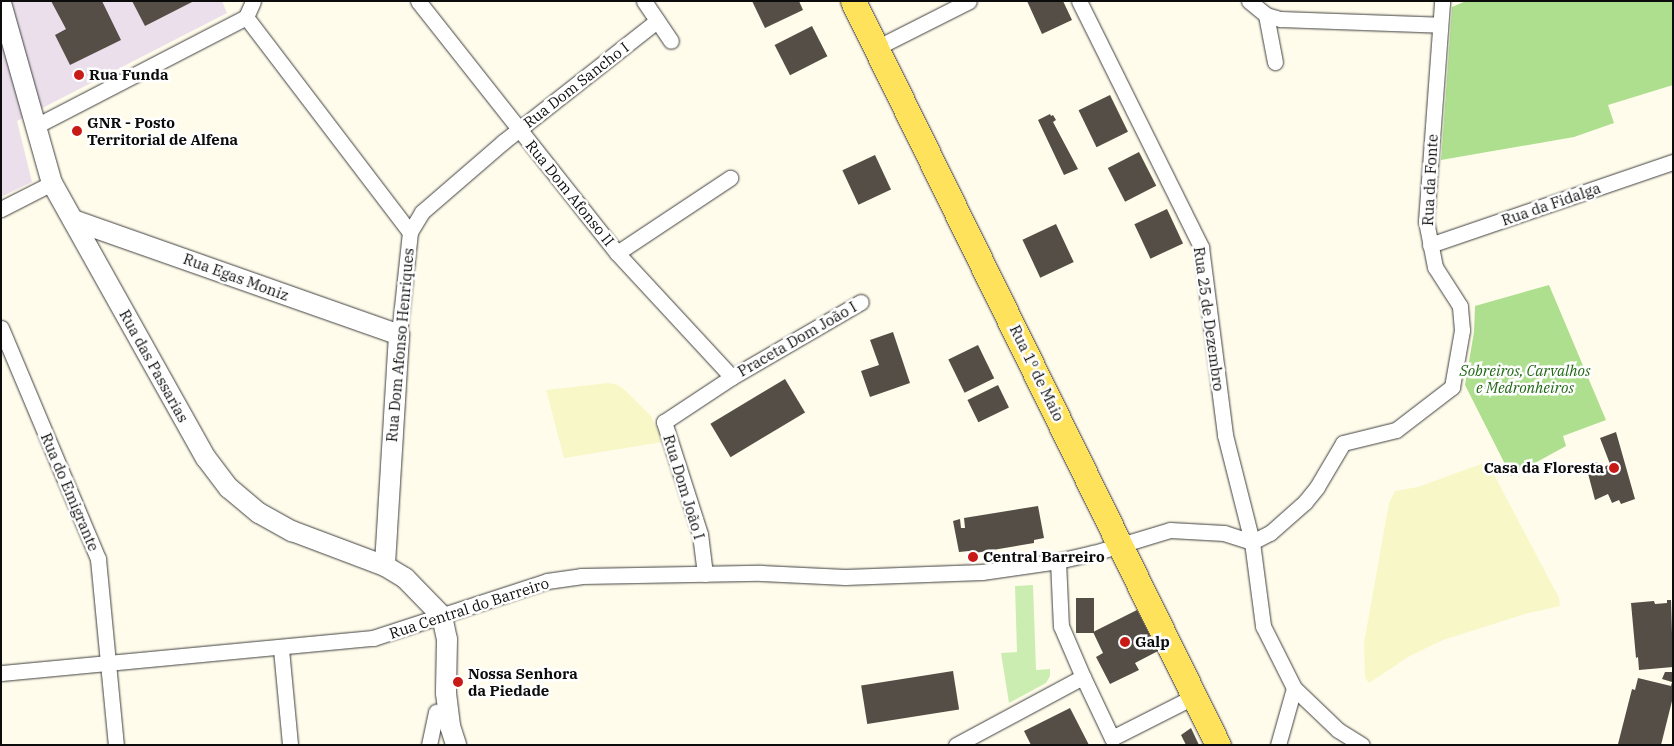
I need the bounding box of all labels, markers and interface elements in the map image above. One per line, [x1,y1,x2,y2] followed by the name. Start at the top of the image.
[520,38,632,132] street label: Rua Dom Sancho I
[89,66,169,84] place label: Rua Funda
[73,69,85,81] marker: Rua Funda
[87,113,238,148] place label: GNR - Posto Territorial de Alfena
[71,125,83,137] marker: GNR - Posto Territorial de Alfena
[1419,134,1441,226] street label: Rua da Fonte
[522,137,618,249] street label: Rua Dom Afonso II
[1499,179,1603,229] street label: Rua da Fidalga
[1190,246,1228,392] street label: Rua 25 de Dezembro
[383,247,417,443] street label: Rua Dom Afonso Henriques
[181,250,291,304] street label: Rua Egas Moniz
[734,298,860,380] street label: Praceta Dom João I
[116,307,192,425] street label: Rua das Passarias
[1006,322,1068,424] street label: Rua 1º de Maio
[1459,361,1591,396] park label: Sobreiros, Carvalhos e Medronheiros
[37,430,103,554] street label: Rua do Emigrante
[660,433,708,541] street label: Rua Dom João I
[1484,459,1604,477] place label: Casa da Floresta
[1608,462,1620,474] marker: Casa da Floresta
[983,548,1105,566] place label: Central Barreiro
[967,551,979,563] marker: Central Barreiro
[387,574,551,642] street label: Rua Central do Barreiro
[1135,633,1170,651] place label: Galp
[1119,636,1131,648] marker: Galp
[468,664,578,699] place label: Nossa Senhora da Piedade
[452,676,464,688] marker: Nossa Senhora da Piedade

